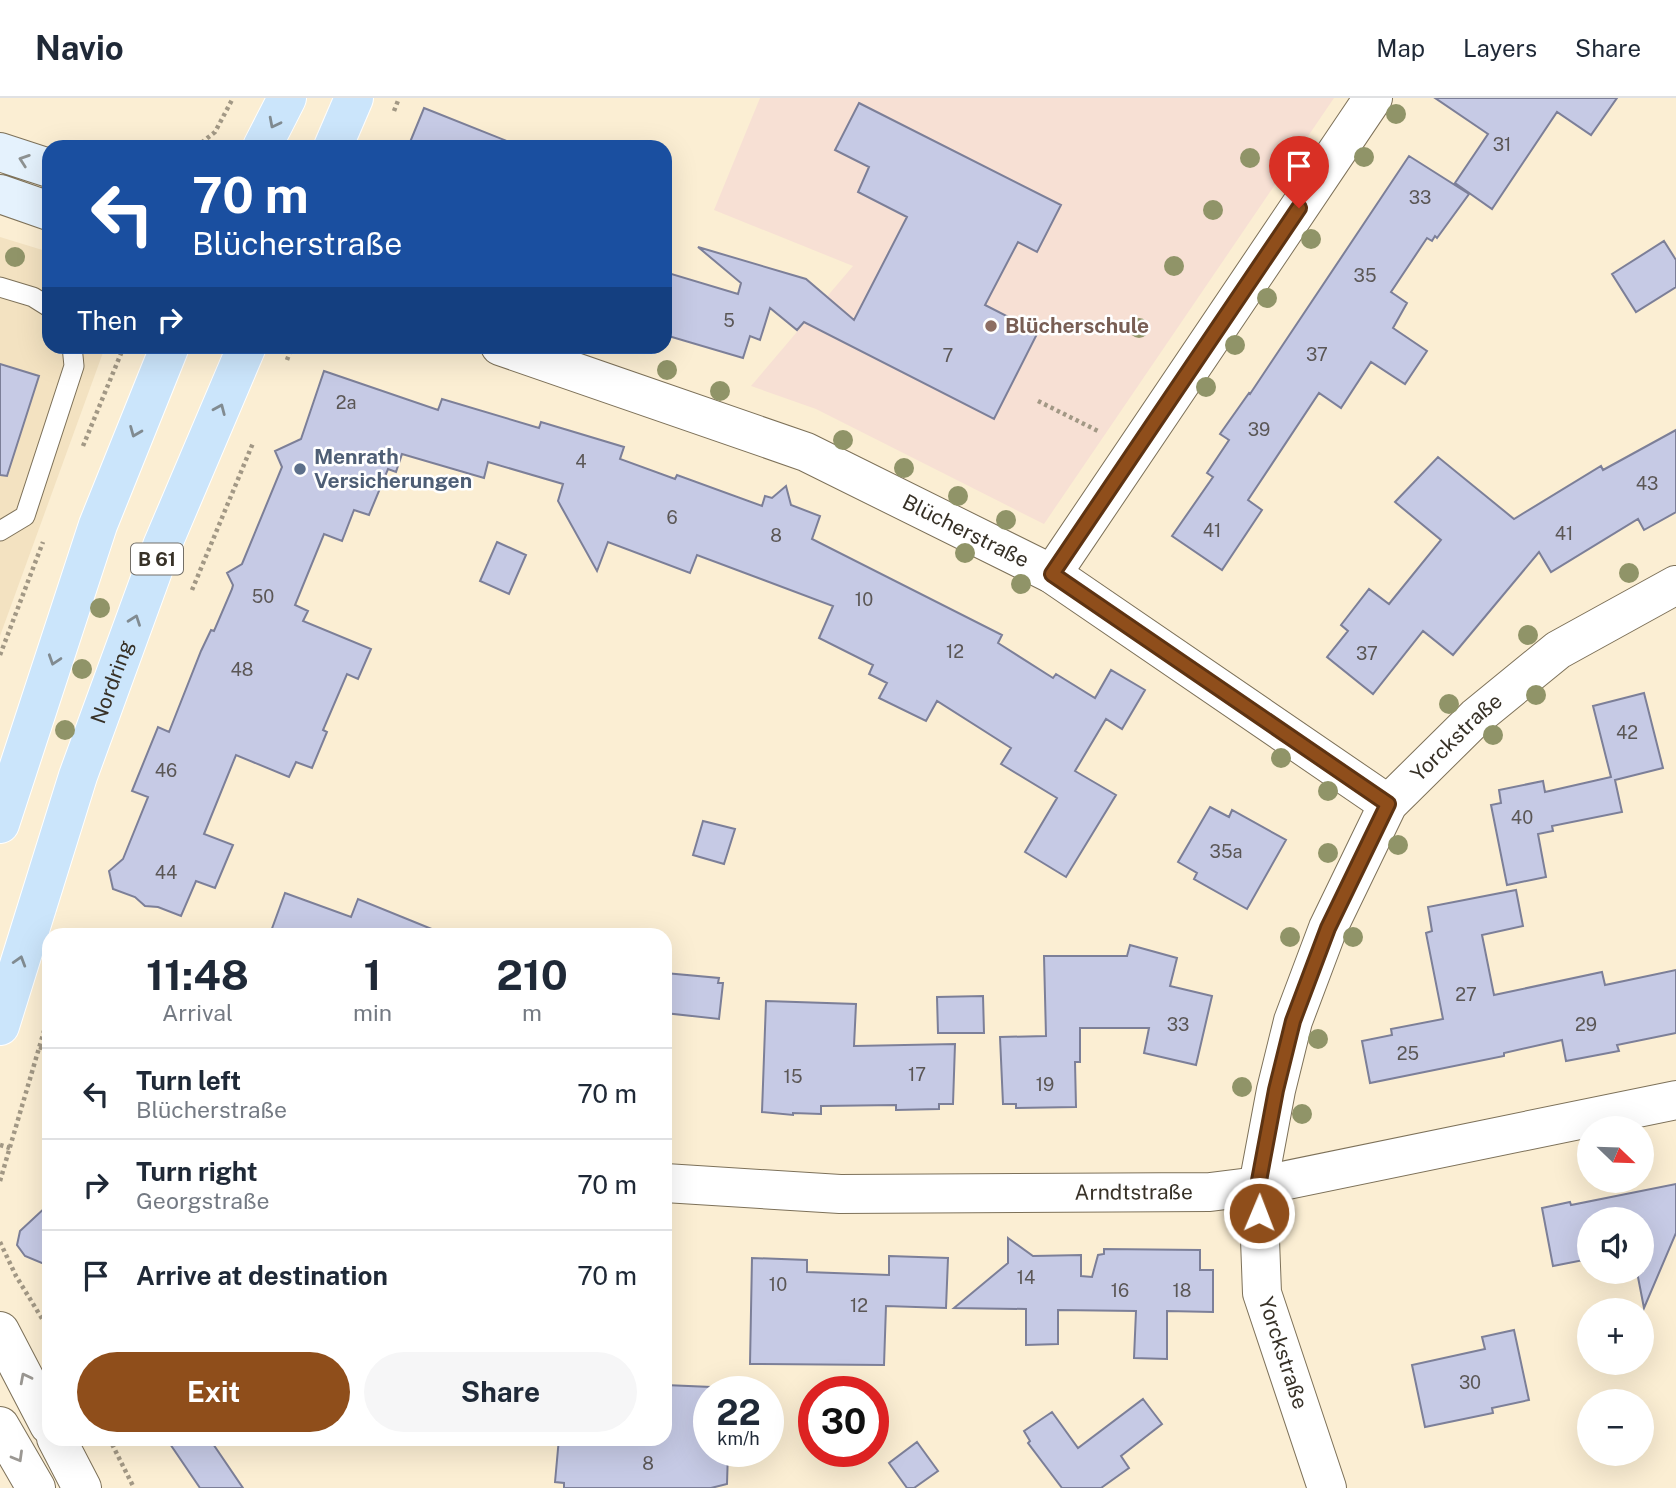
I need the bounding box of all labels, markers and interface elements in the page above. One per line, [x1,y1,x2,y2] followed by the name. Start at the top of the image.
[35,29,124,67] text: Navio
[1376,34,1425,62] text: Map
[1463,34,1537,62] text: Layers
[1575,34,1641,62] text: Share
[269,115,283,128] one-way arrow
[1493,134,1511,155] house number: 31
[1269,136,1329,208] pin
[1280,147,1318,185] icon: arrive
[19,154,31,168] one-way arrow
[192,166,309,224] text: 70 m
[77,168,168,259] icon: left
[1409,187,1431,208] house number: 33
[192,225,402,262] text: Blücherstraße
[1354,265,1376,286] house number: 35
[151,301,189,339] icon: right
[77,305,137,336] text: Then
[723,310,735,331] house number: 5
[1005,313,1149,338] place label: Blücherschule
[983,318,999,334] marker: Blücherschule
[1306,344,1328,365] house number: 37
[943,345,953,366] house number: 7
[336,392,356,413] house number: 2a
[212,404,226,416] one-way arrow
[1248,419,1270,440] house number: 39
[130,426,144,438] one-way arrow
[314,444,472,493] place label: Menrath Versicherungen
[575,451,587,472] house number: 4
[292,461,308,477] marker: Menrath Versicherungen
[1636,473,1658,494] house number: 43
[898,489,1033,573] street label: Blücherstraße
[666,507,678,528] house number: 6
[1203,520,1221,541] house number: 41
[1555,523,1573,544] house number: 41
[770,525,782,546] house number: 8
[131,544,183,574] road number: B 61
[252,586,274,607] house number: 50
[855,589,873,610] house number: 10
[127,614,141,626] one-way arrow
[85,637,139,727] street label: Nordring
[946,641,964,662] house number: 12
[1356,643,1378,664] house number: 37
[48,653,62,665] one-way arrow
[231,659,253,680] house number: 48
[1405,688,1507,786] street label: Yorckstraße
[1616,722,1638,743] house number: 42
[155,760,177,781] house number: 46
[1511,807,1533,828] house number: 40
[1210,841,1242,862] house number: 35a
[155,862,177,883] house number: 44
[146,950,249,999] text: 11:48
[364,950,382,999] text: 1
[496,950,568,999] text: 210
[12,955,27,967] one-way arrow
[1455,984,1477,1005] house number: 27
[162,999,233,1026] text: Arrival
[353,999,392,1026] text: min
[522,999,542,1026] text: m
[1167,1014,1189,1035] house number: 33
[1575,1014,1597,1035] house number: 29
[1397,1043,1419,1064] house number: 25
[908,1064,926,1085] house number: 17
[136,1065,241,1096] text: Turn left
[784,1066,802,1087] house number: 15
[1036,1074,1054,1095] house number: 19
[77,1075,115,1113] icon: left
[577,1078,637,1109] text: 70 m
[136,1096,287,1123] text: Blücherstraße
[1577,1116,1654,1194] north arrow
[1577,1116,1654,1466] map controls
[136,1156,258,1187] text: Turn right
[77,1166,115,1204] icon: right
[577,1169,637,1200] text: 70 m
[1222,1176,1296,1250] position arrow
[1074,1179,1193,1205] street label: Arndtstraße
[136,1187,270,1214] text: Georgstraße
[1577,1207,1654,1284] button: sound
[77,1257,115,1295] icon: arrive
[136,1260,388,1291] text: Arrive at destination
[577,1260,637,1291] text: 70 m
[1017,1267,1035,1288] house number: 14
[769,1274,787,1295] house number: 10
[1111,1280,1129,1301] house number: 16
[1173,1280,1191,1301] house number: 18
[1254,1294,1313,1412] street label: Yorckstraße
[850,1295,868,1316] house number: 12
[1577,1298,1654,1375] button: +
[77,1352,350,1432] button: Exit
[364,1352,637,1432] button: Share
[1459,1372,1481,1393] house number: 30
[19,1373,33,1385] one-way arrow
[798,1376,889,1467] speed limit sign: 30
[1577,1389,1654,1466] button: −
[716,1392,761,1433] text: 22
[717,1428,760,1449] text: km/h
[10,1450,23,1462] one-way arrow
[642,1453,654,1474] house number: 8

